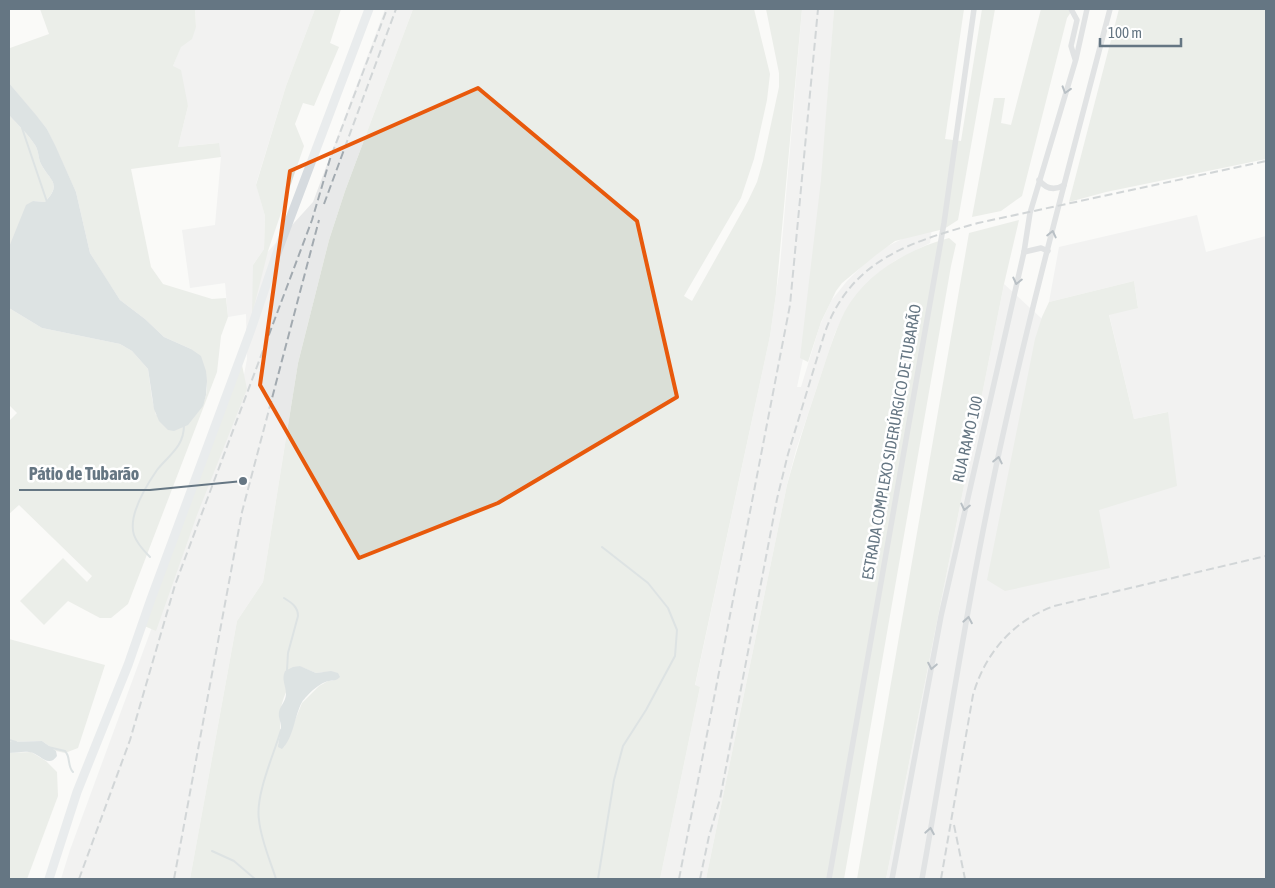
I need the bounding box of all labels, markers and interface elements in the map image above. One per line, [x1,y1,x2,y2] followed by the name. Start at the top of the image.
[1100,15,1181,47] scale bar
[1108,24,1142,41] text: 100 m
[1062,85,1072,93] one-way arrow
[1046,229,1057,238] one-way arrow
[1012,276,1023,285] one-way arrow
[858,303,924,581] street label: ESTRADA COMPLEXO SIDERÚRGICO DE TUBARÃO
[948,394,986,484] street label: RUA RAMO 100
[992,455,1003,464] one-way arrow
[19,457,150,490] callout: Pátio de Tubarão
[29,463,139,484] text: Pátio de Tubarão
[960,503,971,512] one-way arrow
[962,615,972,624] one-way arrow
[927,662,937,671] one-way arrow
[925,827,935,836] one-way arrow

